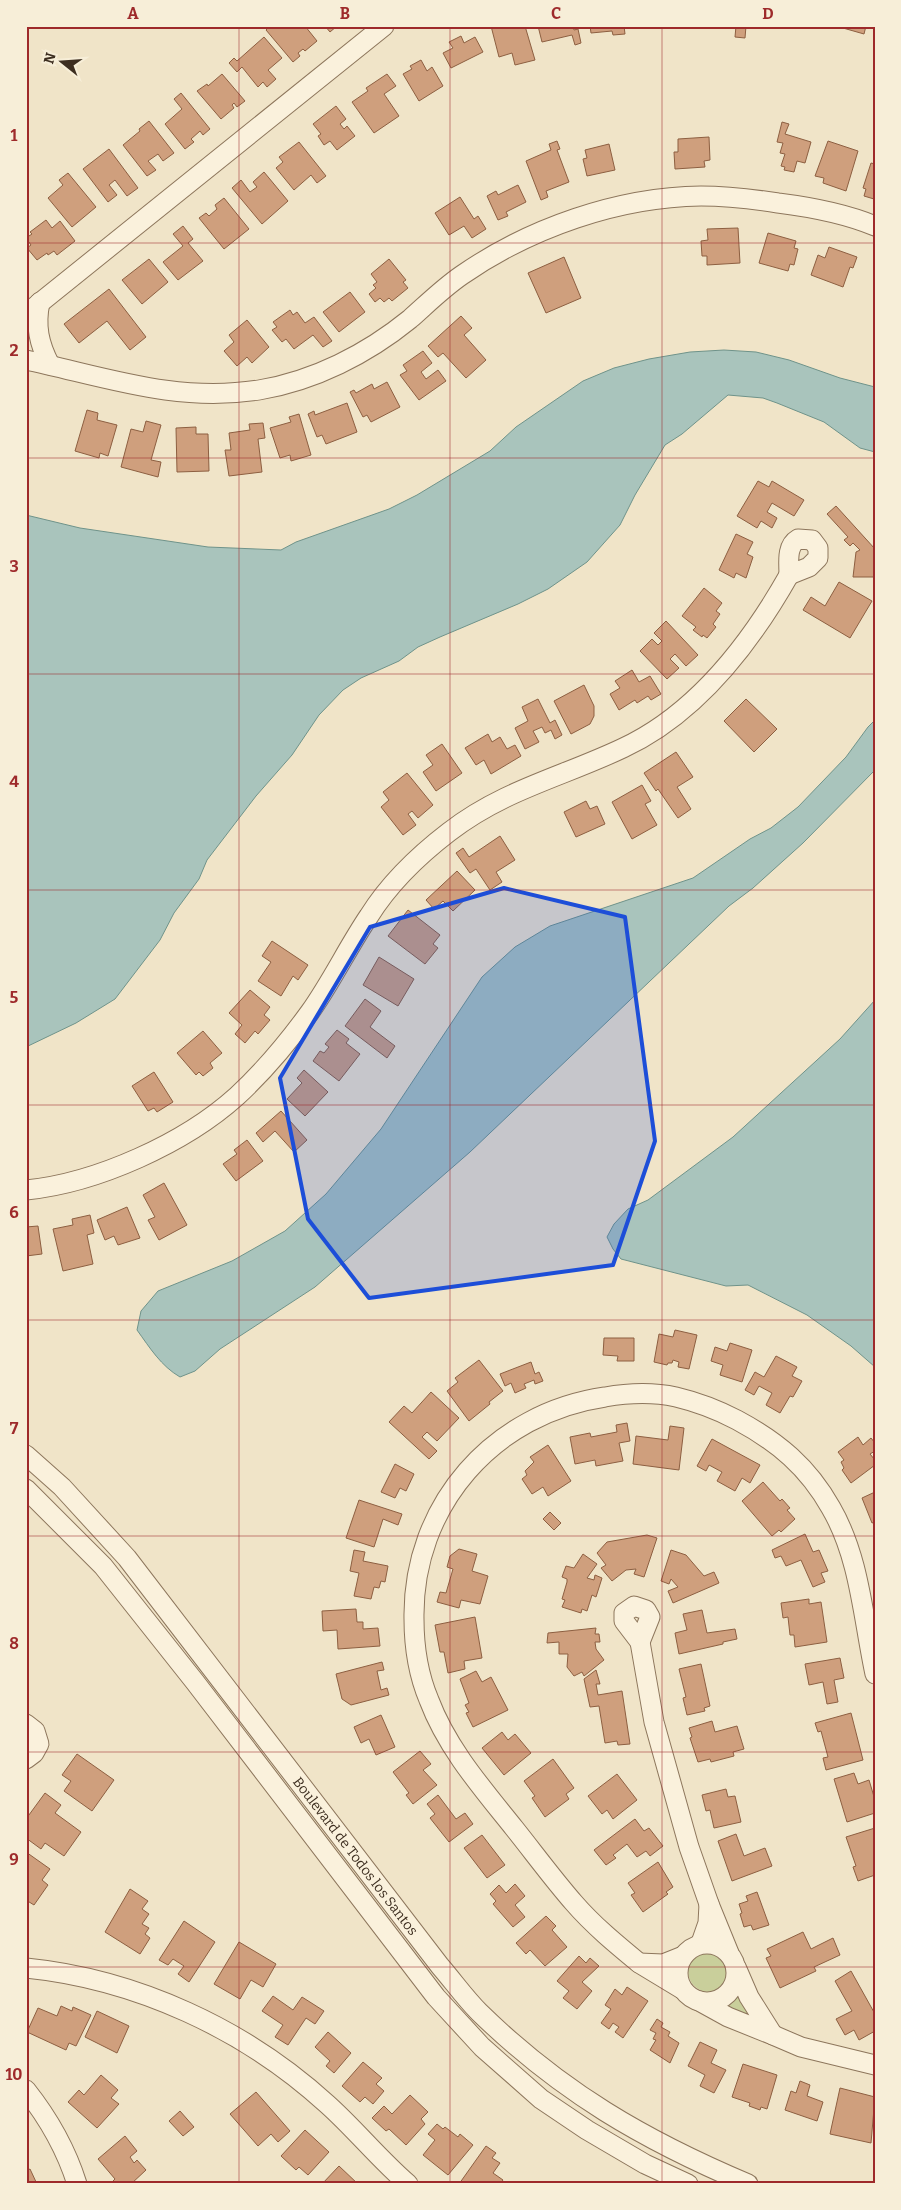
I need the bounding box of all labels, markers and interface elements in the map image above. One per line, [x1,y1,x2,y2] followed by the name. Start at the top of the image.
[127,4,139,23] text: A
[340,4,350,23] text: B
[551,4,561,23] text: C
[762,4,774,23] text: D
[38,38,88,88] north arrow
[40,51,60,66] text: N
[11,126,18,145] text: 1
[9,341,19,360] text: 2
[9,557,19,576] text: 3
[9,772,19,791] text: 4
[10,988,19,1007] text: 5
[9,1203,19,1222] text: 6
[10,1419,19,1438] text: 7
[9,1634,19,1653] text: 8
[290,1773,422,1939] street label: Boulevard de Todos los Santos
[9,1850,19,1869] text: 9
[5,2065,23,2084] text: 10

